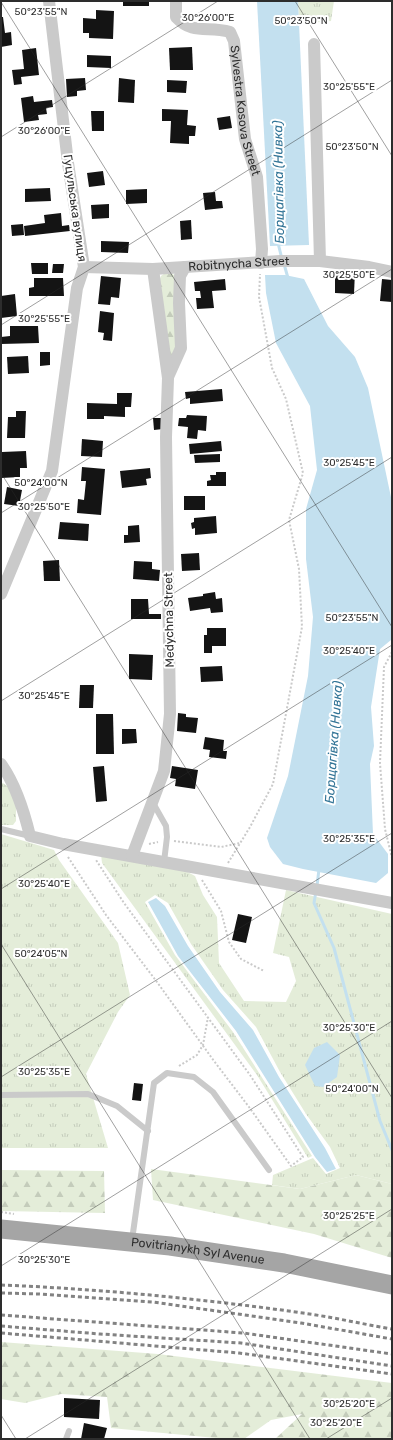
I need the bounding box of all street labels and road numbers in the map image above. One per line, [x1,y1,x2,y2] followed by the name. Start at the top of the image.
[228,44,263,178] street label: Sylvestra Kosova Street
[61,153,89,263] street label: Гуцульська вулиця
[188,254,290,274] street label: Robitnycha Street
[161,572,177,668] street label: Medychna Street
[130,1235,266,1267] street label: Povitrianykh Syl Avenue

